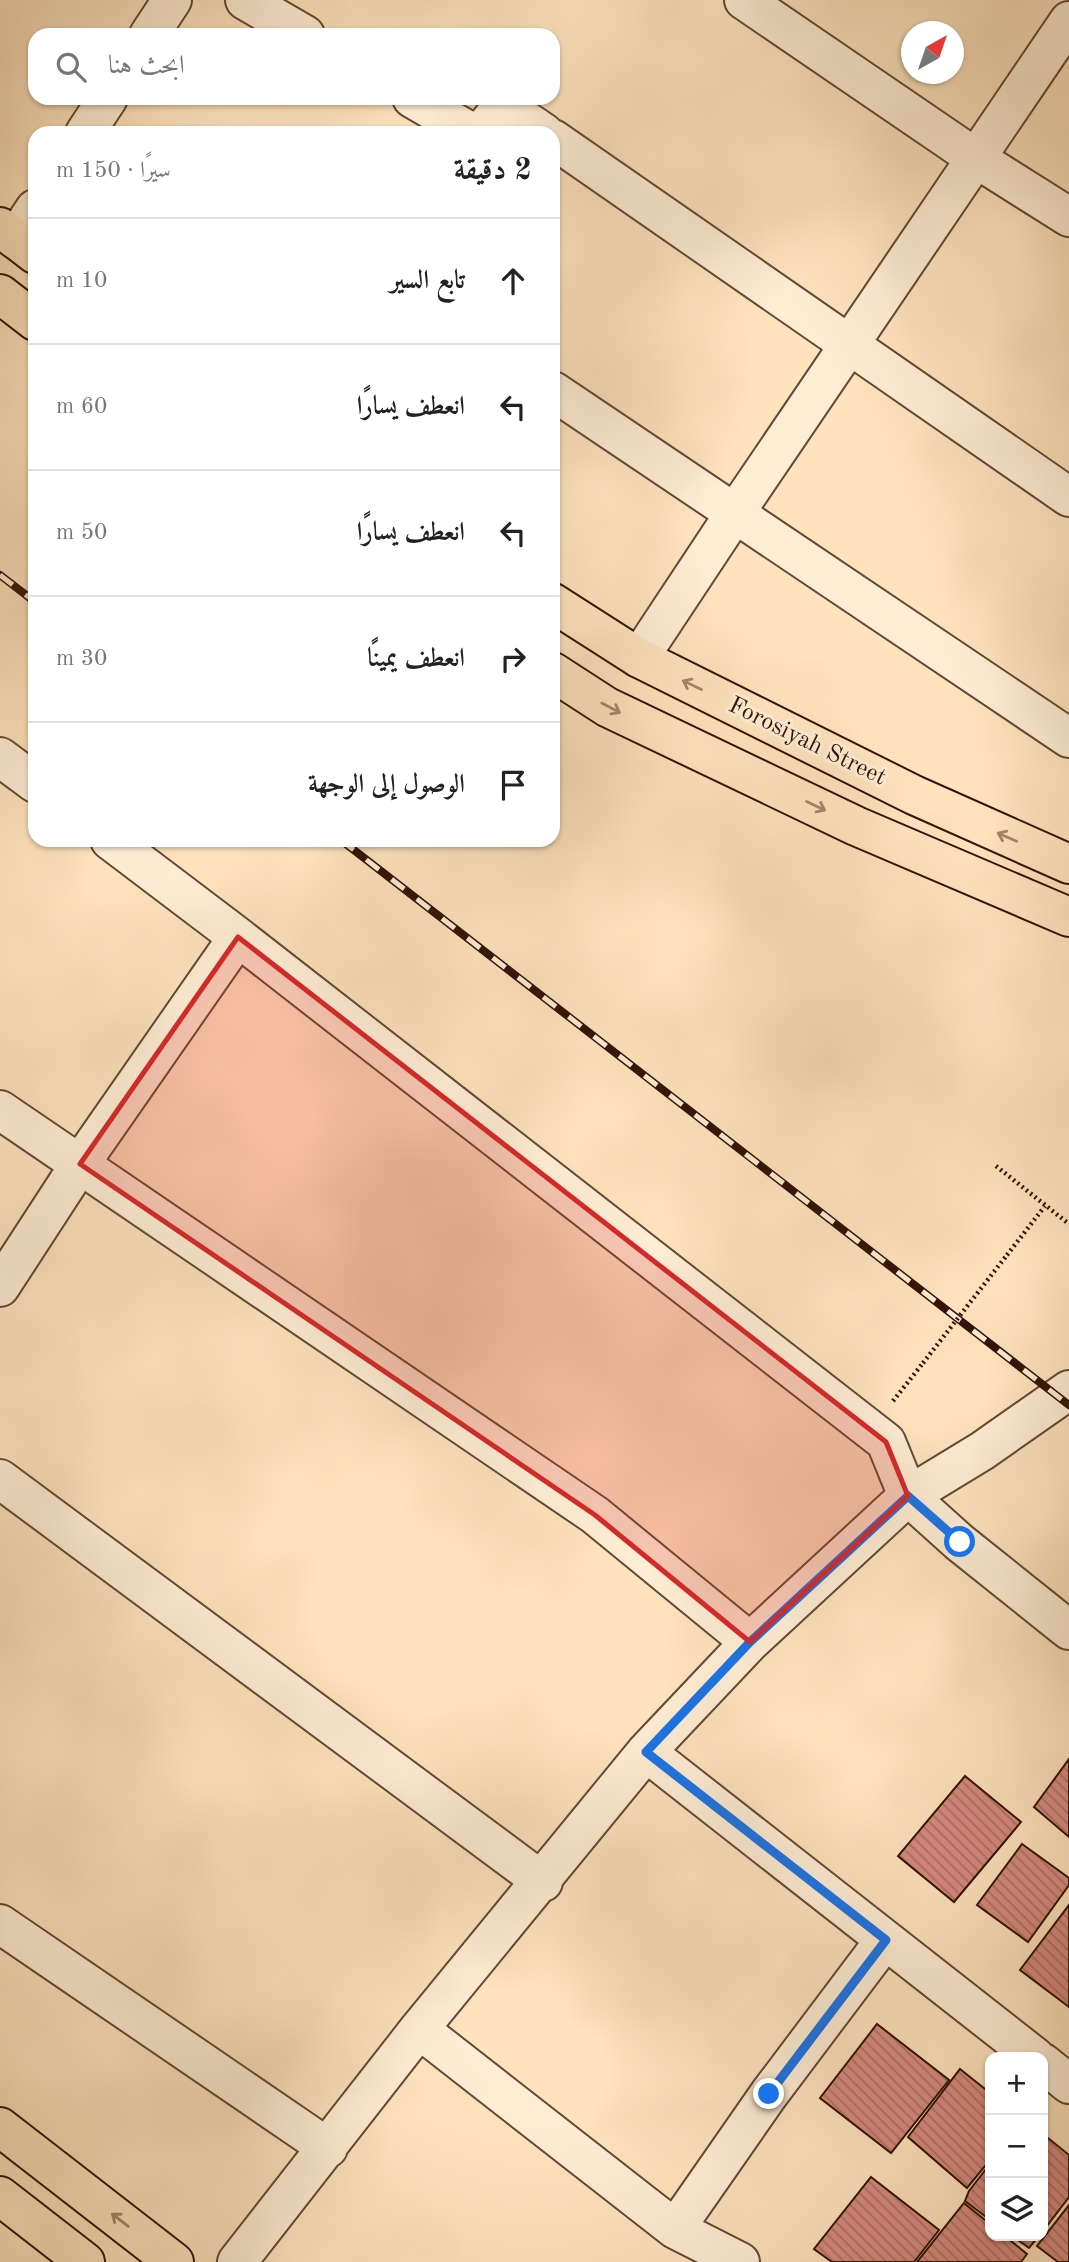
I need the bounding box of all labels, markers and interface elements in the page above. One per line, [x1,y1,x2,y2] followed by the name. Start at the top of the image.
[901,21,964,84] north arrow
[28,28,560,105] search box
[52,48,90,86] icon: search
[108,53,185,79] text: ابحث هنا
[454,156,532,186] text: 2 دقيقة
[56,159,171,182] text: سيرًا · 150 m
[494,262,532,300] icon: ahead
[390,268,465,294] text: تابع السير
[56,269,107,292] text: 10 m
[494,388,532,426] icon: left
[357,394,465,420] text: انعطف يسارًا
[56,395,107,418] text: 60 m
[494,514,532,552] icon: left
[357,520,465,546] text: انعطف يسارًا
[56,521,107,544] text: 50 m
[494,640,532,678] icon: right
[367,646,465,672] text: انعطف يمينًا
[56,647,107,670] text: 30 m
[682,677,702,691] one-way arrow
[724,693,890,791] street label: Forosiyah Street
[600,701,620,715] one-way arrow
[494,766,532,804] icon: arrive
[308,772,465,798] text: الوصول إلى الوجهة
[805,800,826,814] one-way arrow
[997,830,1018,843] one-way arrow
[944,1526,975,1557] route start
[985,2052,1048,2241] map controls
[985,2052,1048,2115] button: +
[753,2078,784,2109] route end
[985,2115,1048,2178] button: −
[985,2178,1048,2241] button: layers
[111,2213,129,2228] one-way arrow

